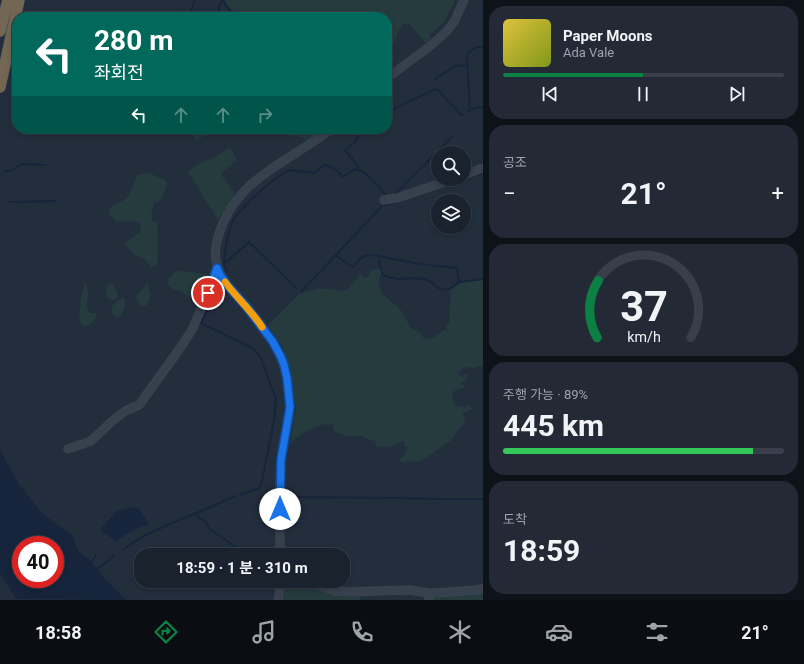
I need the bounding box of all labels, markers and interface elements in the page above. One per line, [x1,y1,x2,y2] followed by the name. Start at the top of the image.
[94,24,173,57] text: 280 m
[563,27,653,45] text: Paper Moons
[28,28,80,80] icon: left
[563,45,614,60] text: Ada Vale
[94,62,144,83] text: 좌회전
[539,83,561,105] icon: previous
[632,83,654,105] icon: pause
[726,83,748,105] icon: next
[128,104,150,126] icon: left
[170,104,192,126] icon: ahead
[212,104,234,126] icon: ahead
[254,104,276,126] icon: right
[431,146,471,234] map controls
[431,146,471,186] button: search
[503,155,527,170] text: 공조
[620,176,667,211] text: 21°
[503,181,516,206] text: −
[772,181,784,206] text: +
[431,194,471,234] button: layers
[191,276,225,310] pin
[197,282,219,304] icon: arrive
[620,282,667,331] text: 37
[627,329,660,345] text: km/h
[503,387,588,402] text: 주행 가능 · 89%
[503,408,604,443] text: 445 km
[259,488,301,530] position arrow
[503,512,527,527] text: 도착
[503,533,580,568] text: 18:59
[12,536,64,588] speed limit sign: 40
[176,559,308,577] text: 18:59 · 1 분 · 310 m
[152,618,180,646] icon: directions
[250,618,278,646] icon: music
[348,618,376,646] icon: phone
[446,618,474,646] icon: climate
[545,618,573,646] icon: car
[643,618,671,646] icon: filters
[35,622,82,643] text: 18:58
[741,622,769,643] text: 21°

